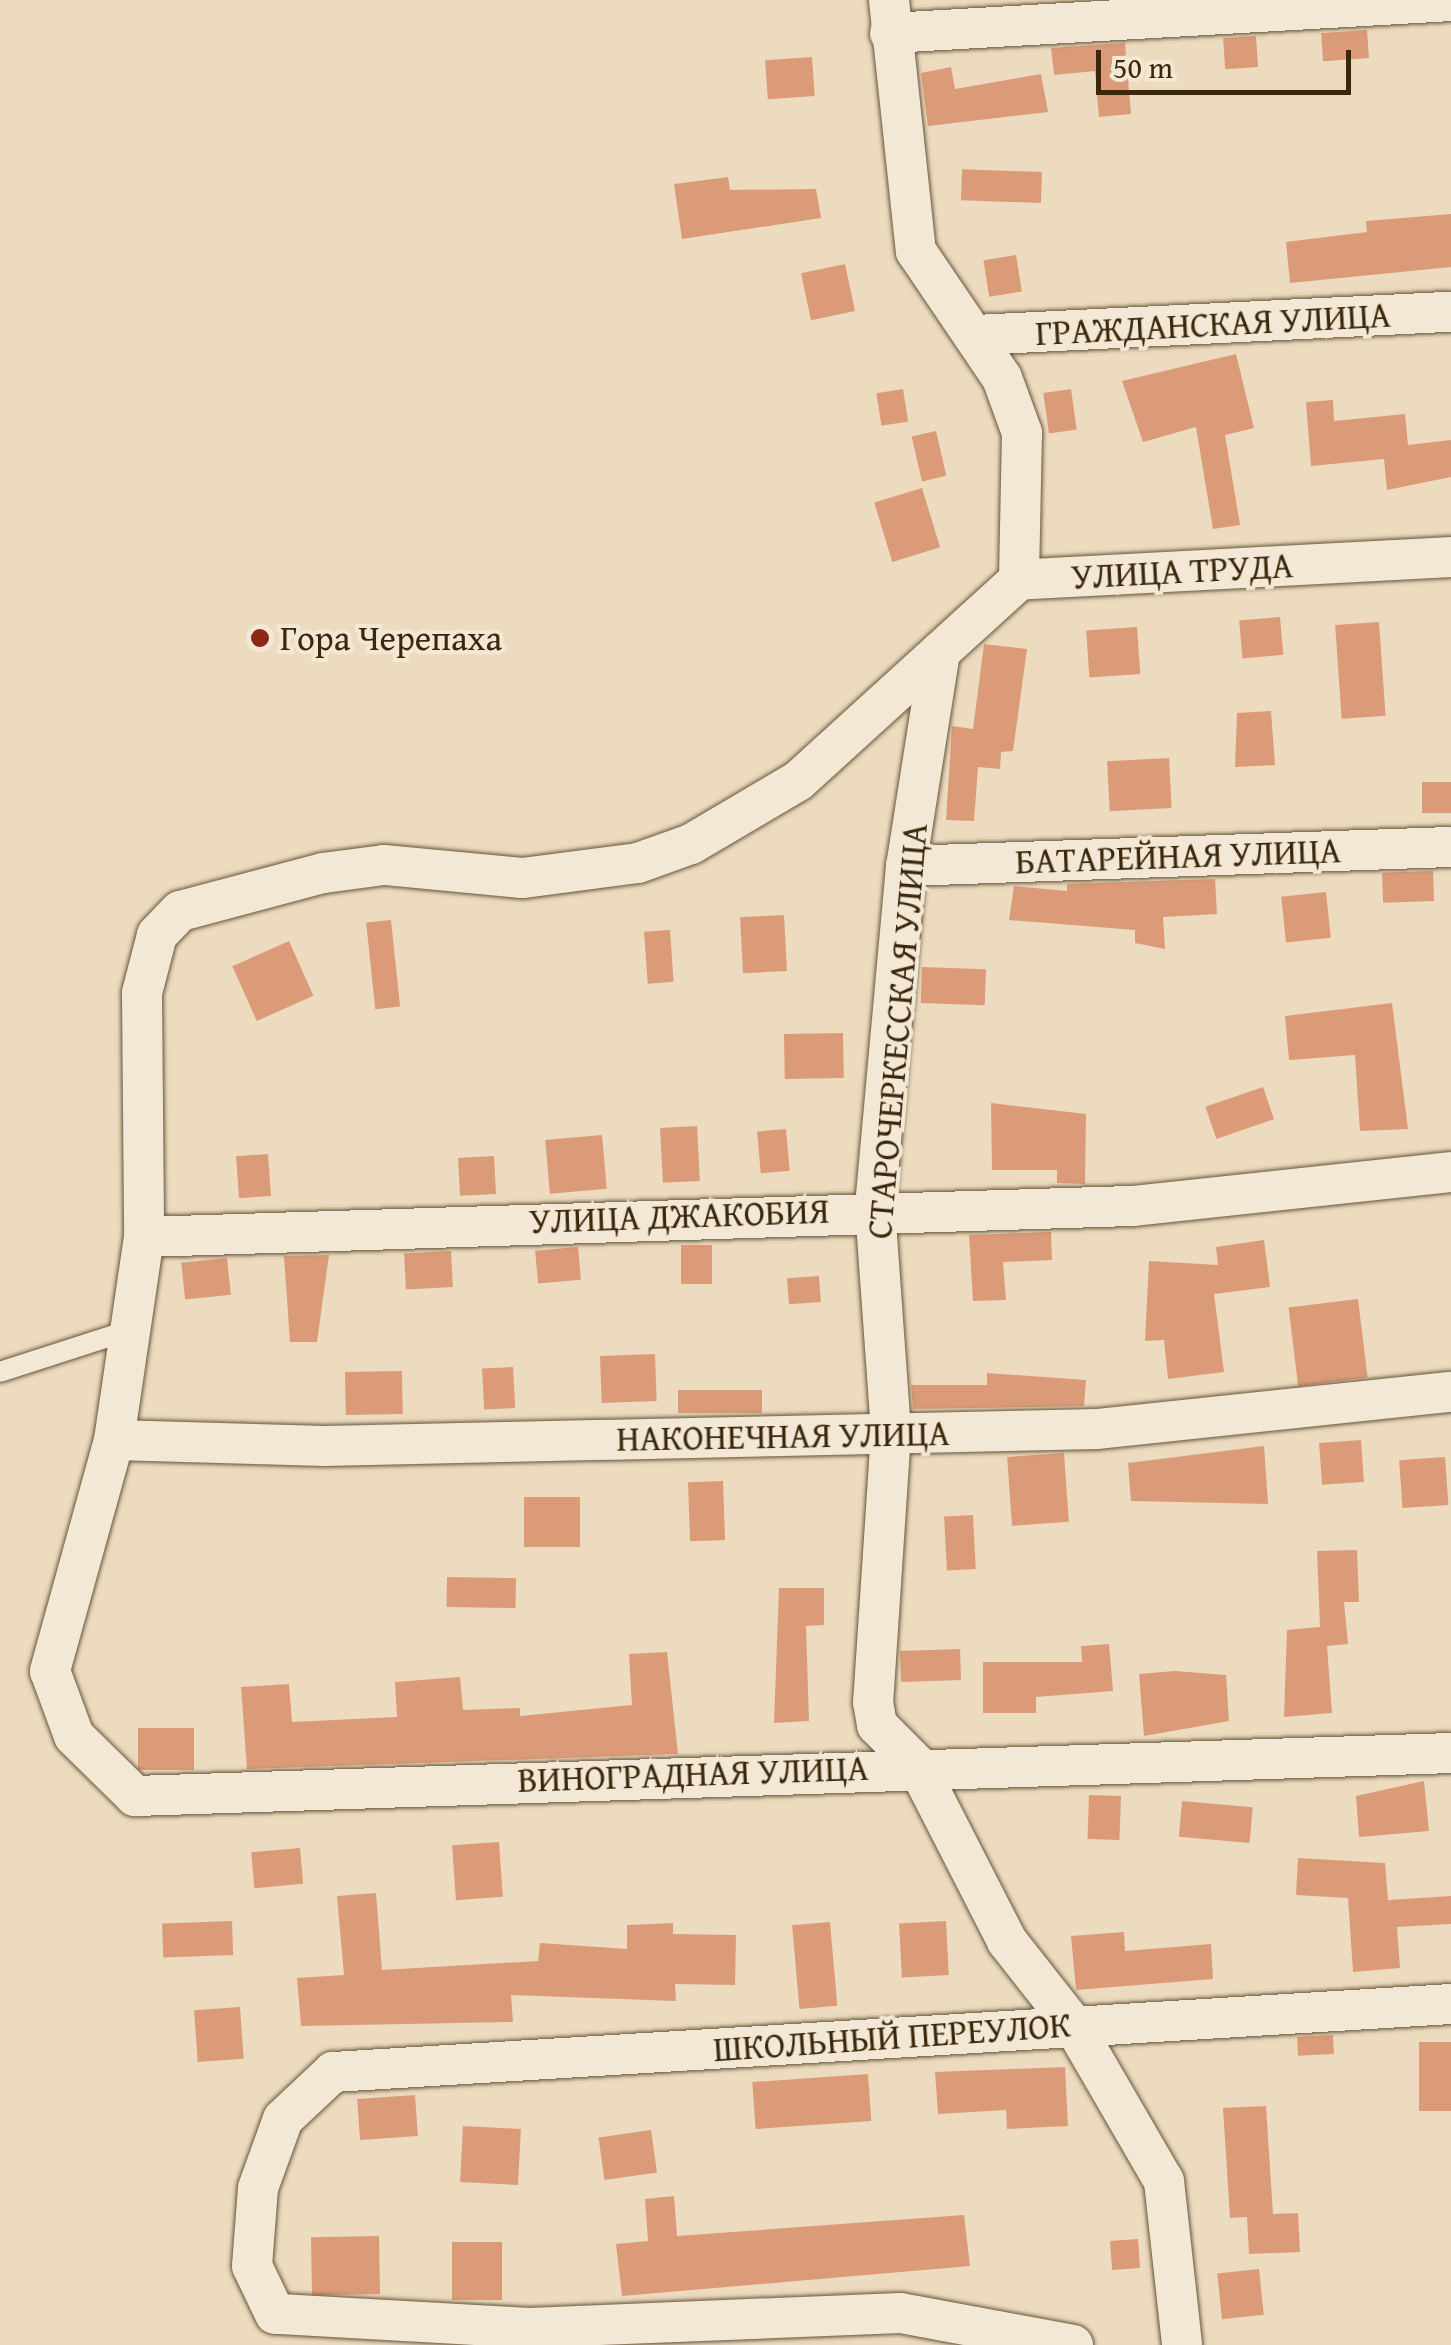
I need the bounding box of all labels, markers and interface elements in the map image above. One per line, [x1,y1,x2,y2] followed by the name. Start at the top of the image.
[1101,30,1356,92] scale bar
[1113,45,1173,89] text: 50 m
[1034,294,1392,354] street label: ГРАЖДАНСКАЯ УЛИЦА
[1070,544,1294,598] street label: УЛИЦА ТРУДА
[280,617,502,659] place label: Гора Черепаха
[249,627,271,649] marker: Гора Черепаха
[858,821,936,1241] street label: СТАРОЧЕРКЕССКАЯ УЛИЦА
[1015,829,1341,883] street label: БАТАРЕЙНАЯ УЛИЦА
[528,1190,830,1242] street label: УЛИЦА ДЖАКОБИЯ
[616,1412,950,1460] street label: НАКОНЕЧНАЯ УЛИЦА
[517,1747,869,1801] street label: ВИНОГРАДНАЯ УЛИЦА
[712,2004,1072,2070] street label: ШКОЛЬНЫЙ ПЕРЕУЛОК

